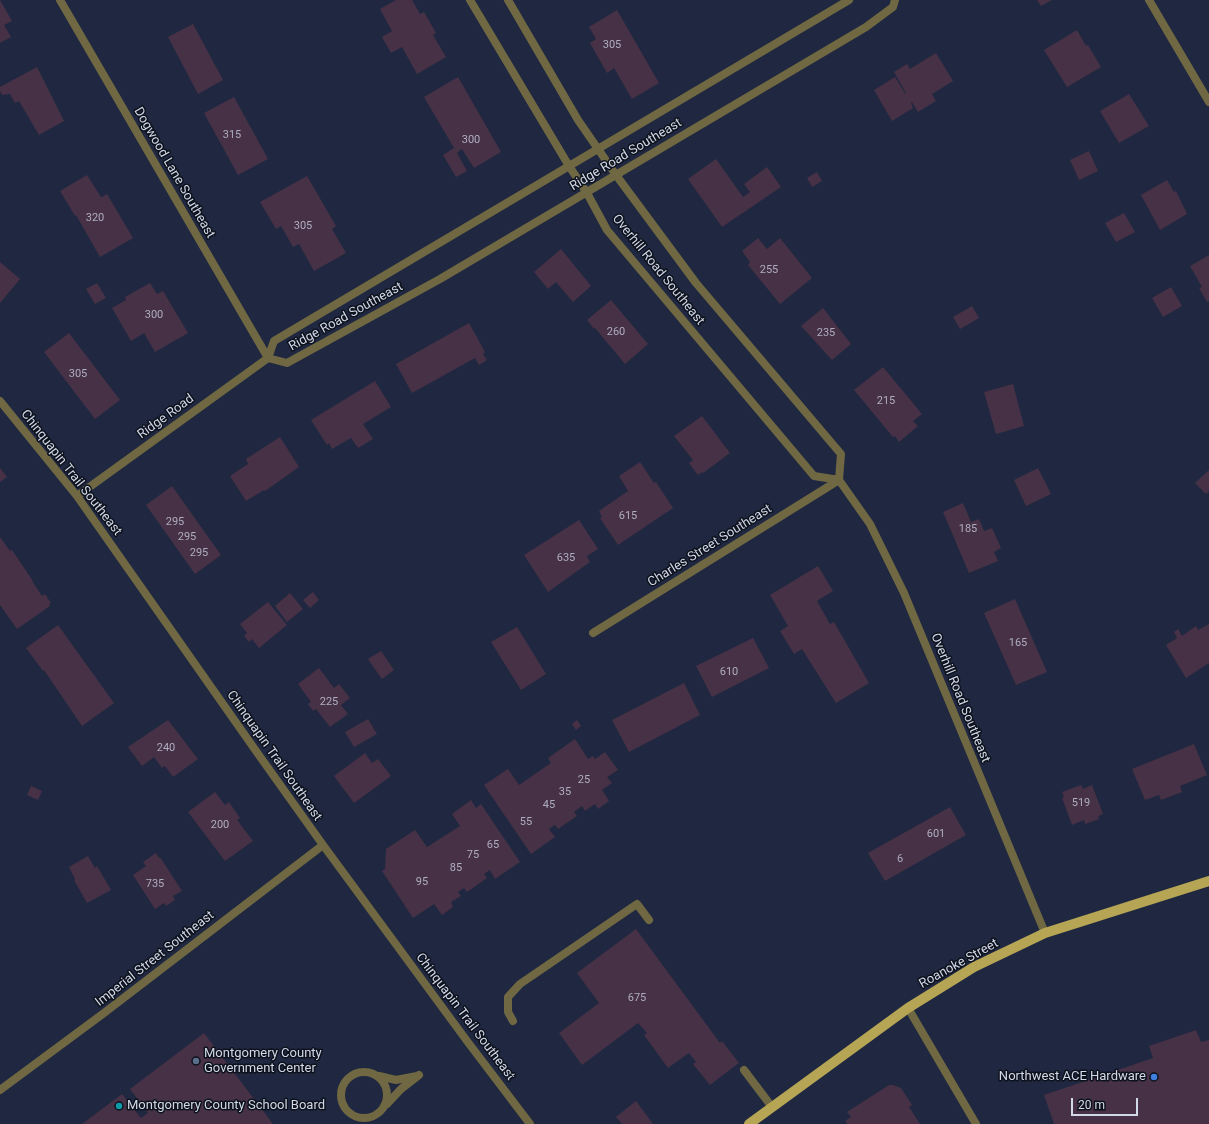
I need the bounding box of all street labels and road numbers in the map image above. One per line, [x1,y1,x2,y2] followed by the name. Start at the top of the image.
[130,105,218,241] street label: Dogwood Lane Southeast
[567,115,685,195] street label: Ridge Road Southeast
[609,211,707,329] street label: Overhill Road Southeast
[286,279,406,355] street label: Ridge Road Southeast
[135,391,197,443] street label: Ridge Road
[17,407,125,539] street label: Chinquapin Trail Southeast
[645,501,775,591] street label: Charles Street Southeast
[927,631,993,765] street label: Overhill Road Southeast
[223,688,325,824] street label: Chinquapin Trail Southeast
[93,908,217,1010] street label: Imperial Street Southeast
[917,936,1001,992] street label: Roanoke Street
[412,950,518,1084] street label: Chinquapin Trail Southeast

